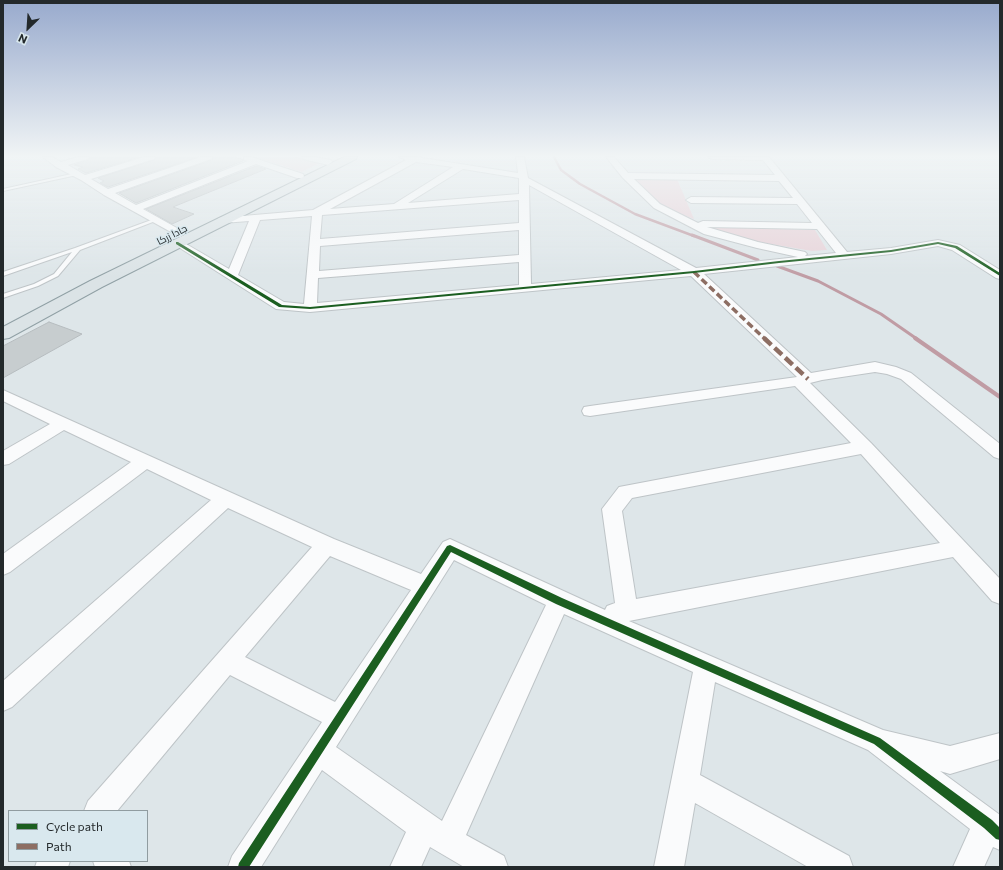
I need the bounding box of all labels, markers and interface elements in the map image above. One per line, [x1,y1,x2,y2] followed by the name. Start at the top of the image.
[8,8,48,48] north arrow
[16,32,29,47] text: N
[155,222,189,248] street label: جادا زرکا
[8,810,148,862] legend
[46,819,103,833] text: Cycle path
[46,839,72,853] text: Path

